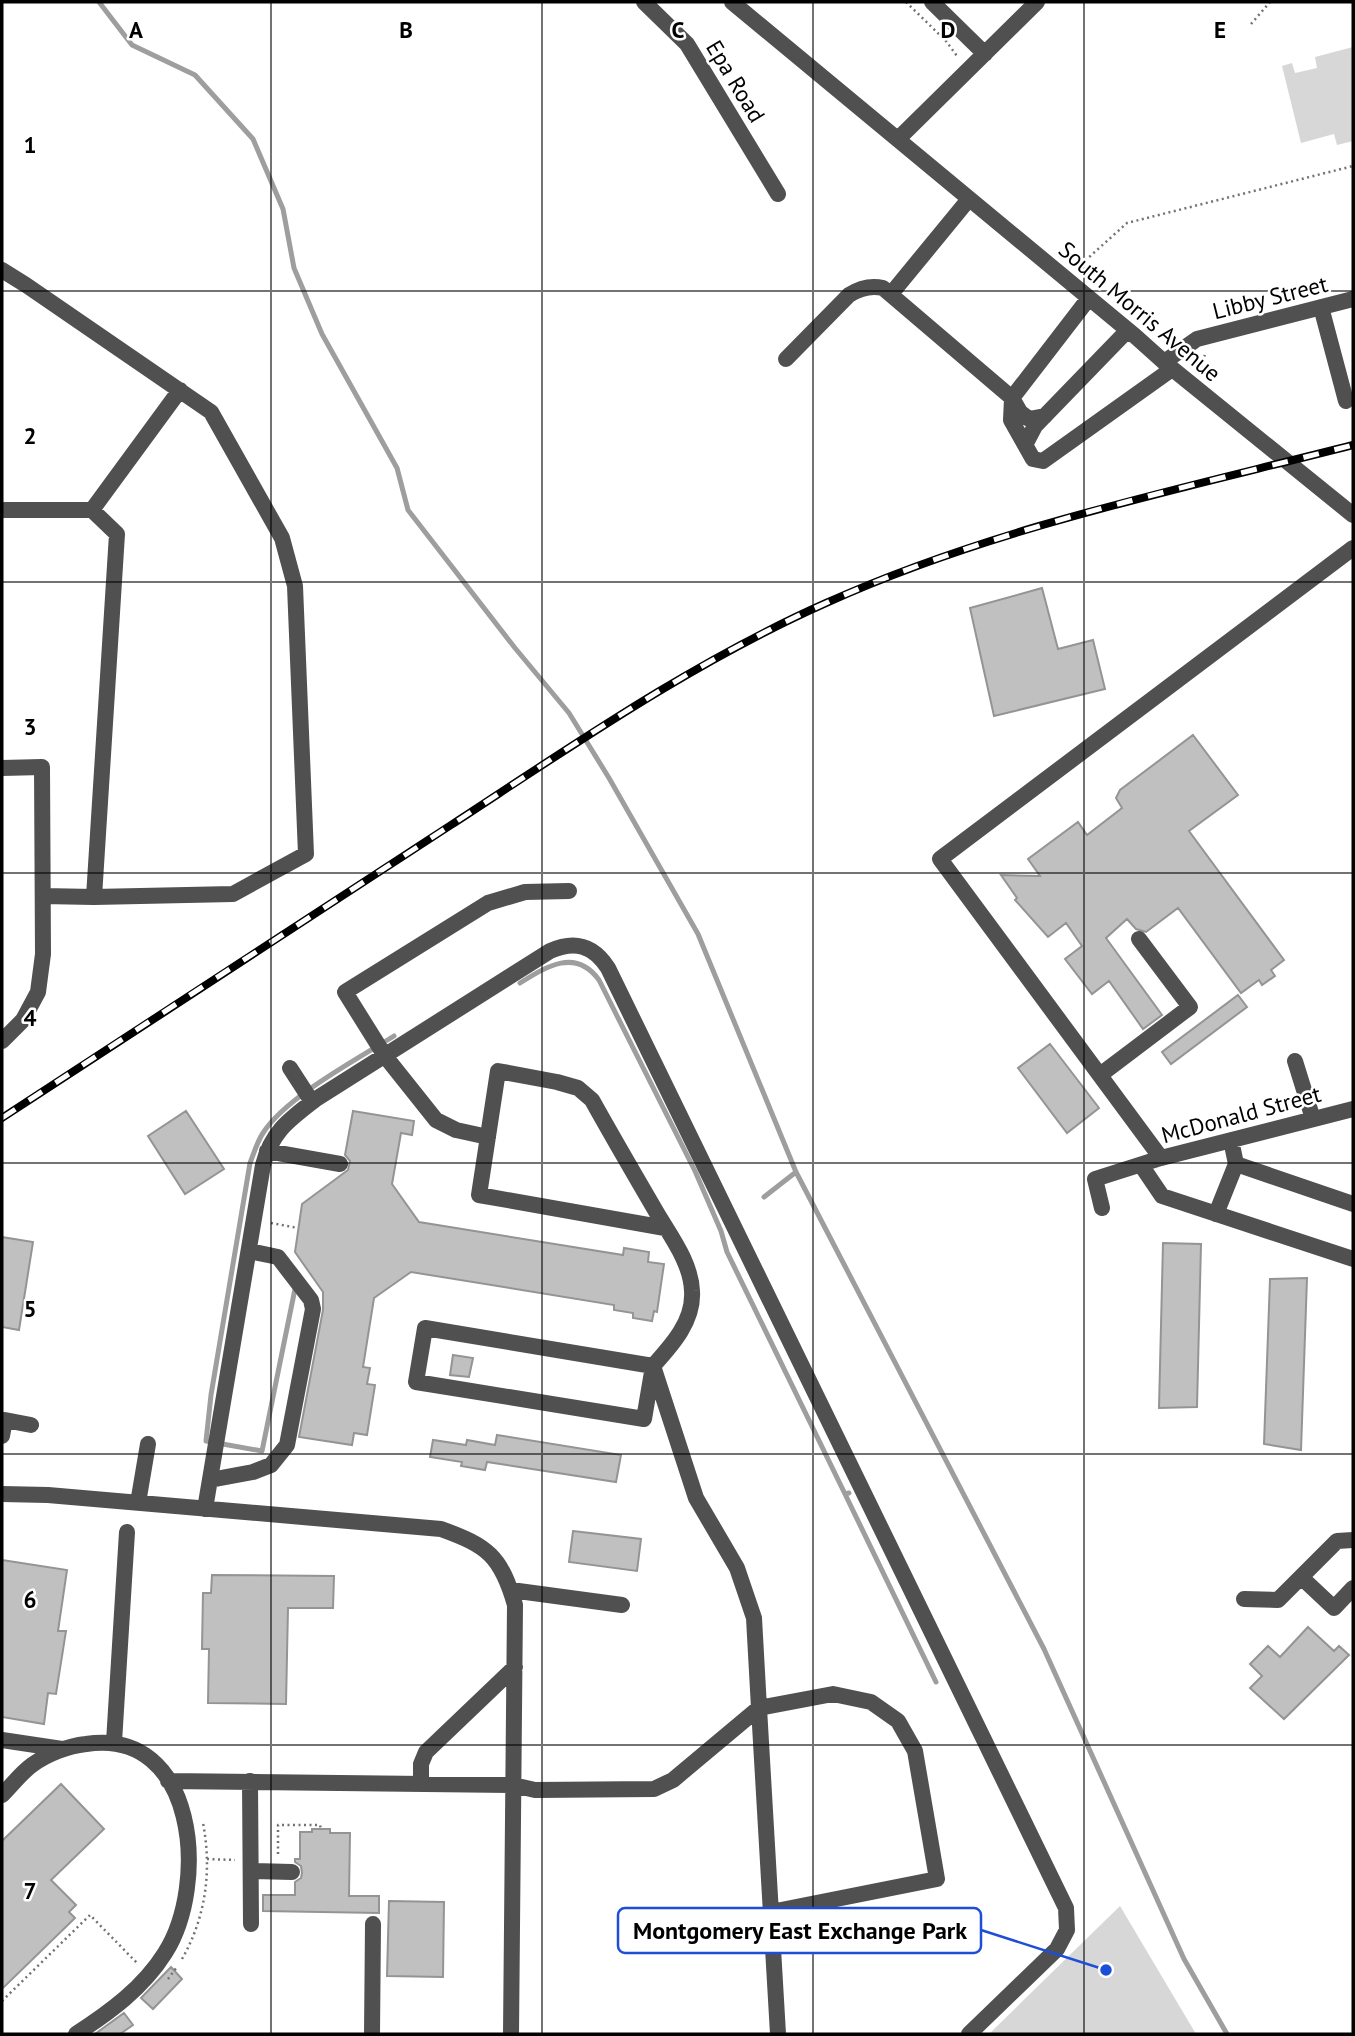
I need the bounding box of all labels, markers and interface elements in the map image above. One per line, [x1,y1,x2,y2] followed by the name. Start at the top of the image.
[129,15,143,44] text: A
[399,15,413,44] text: B
[672,15,685,44] text: C
[941,15,955,44] text: D
[1214,15,1226,44] text: E
[700,35,772,127] street label: Epa Road
[23,130,37,159] text: 1
[1053,235,1227,387] street label: South Morris Avenue
[1210,269,1331,325] street label: Libby Street
[23,421,37,450] text: 2
[23,712,37,741] text: 3
[23,1003,37,1032] text: 4
[1158,1079,1324,1149] street label: McDonald Street
[23,1294,37,1323] text: 5
[23,1585,37,1614] text: 6
[23,1876,37,1905] text: 7
[618,1908,981,1953] callout: Montgomery East Exchange Park
[633,1915,967,1946] text: Montgomery East Exchange Park

